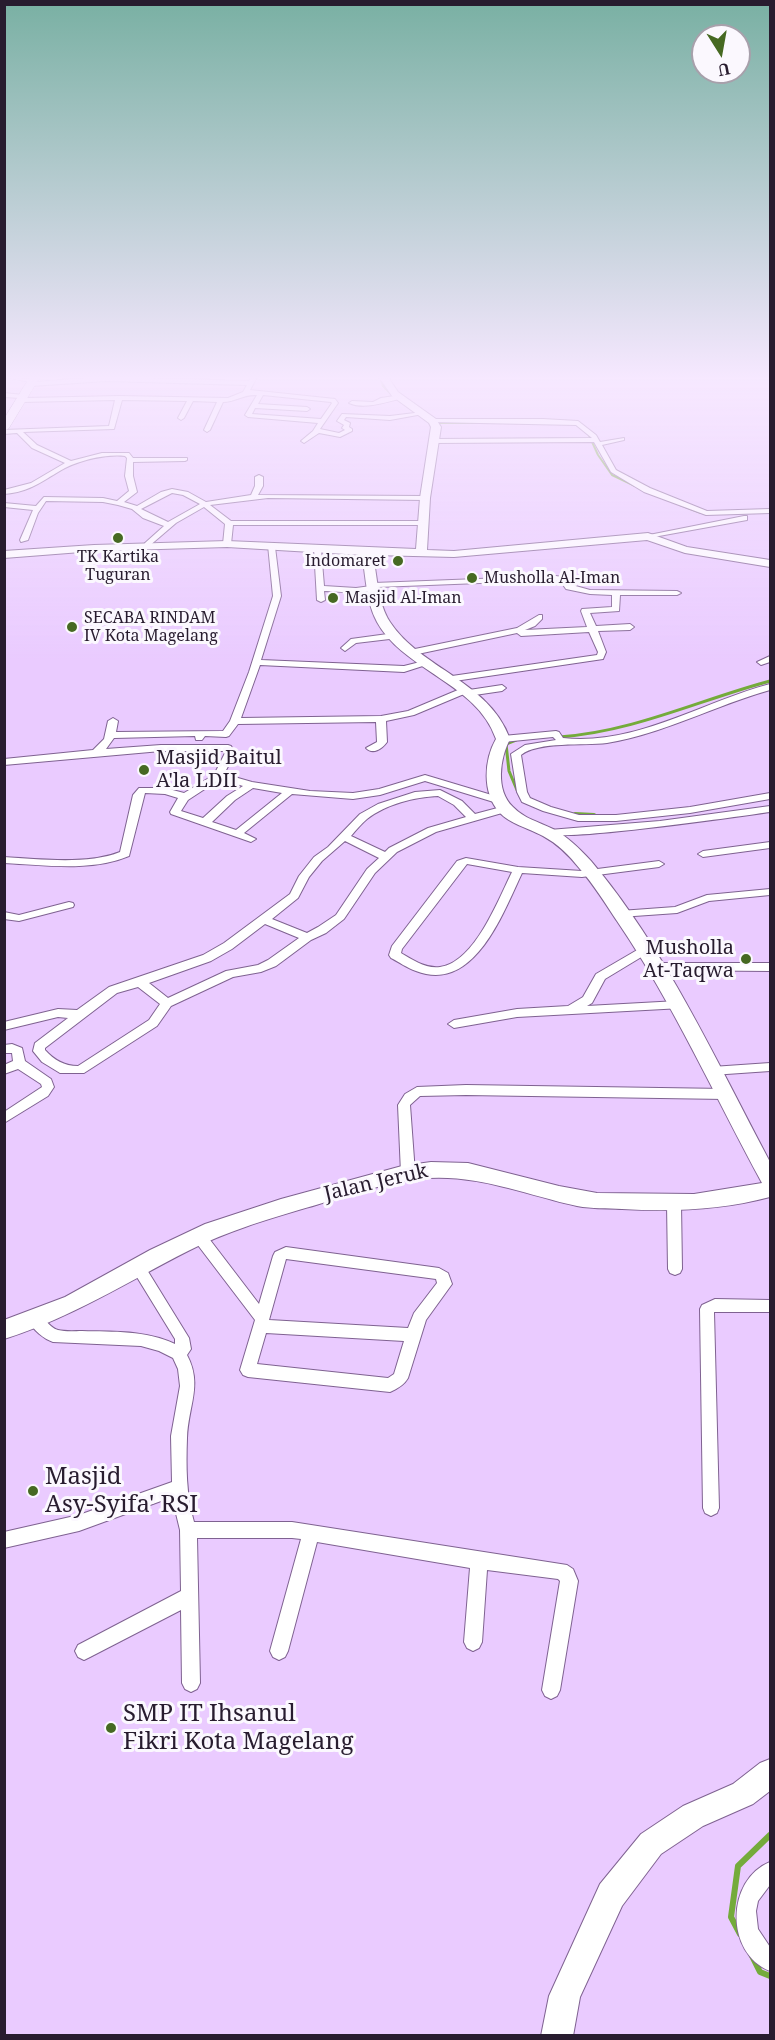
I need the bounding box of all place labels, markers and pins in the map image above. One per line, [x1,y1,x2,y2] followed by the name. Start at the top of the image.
[111,531,125,545] marker: TK Kartika Tuguran
[77,547,159,585] place label: TK Kartika Tuguran
[305,551,386,571] place label: Indomaret
[391,554,405,568] marker: Indomaret
[484,568,620,588] place label: Musholla Al-Iman
[465,571,479,585] marker: Musholla Al-Iman
[345,588,462,608] place label: Masjid Al-Iman
[326,591,340,605] marker: Masjid Al-Iman
[84,608,218,646] place label: SECABA RINDAM IV Kota Magelang
[65,620,79,634] marker: SECABA RINDAM IV Kota Magelang
[156,746,282,793] place label: Masjid Baitul A'la LDII
[137,763,151,777] marker: Masjid Baitul A'la LDII
[643,936,734,983] place label: Musholla At-Taqwa
[739,952,753,966] marker: Musholla At-Taqwa
[45,1463,198,1519] place label: Masjid Asy-Syifa' RSI
[26,1484,40,1498] marker: Masjid Asy-Syifa' RSI
[123,1700,354,1756] place label: SMP IT Ihsanul Fikri Kota Magelang
[104,1721,118,1735] marker: SMP IT Ihsanul Fikri Kota Magelang

